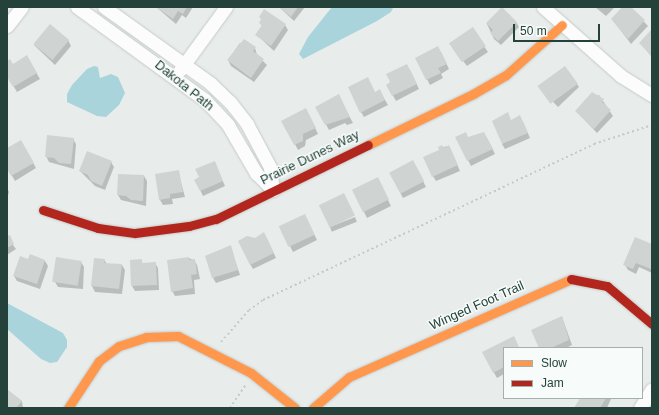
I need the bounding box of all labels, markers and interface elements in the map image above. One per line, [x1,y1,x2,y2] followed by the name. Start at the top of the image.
[515,16,602,42] scale bar
[520,24,547,38] text: 50 m
[151,57,217,115] street label: Dakota Path
[258,127,362,189] street label: Prairie Dunes Way
[427,278,527,334] street label: Winged Foot Trail
[503,347,643,399] legend
[541,356,567,370] text: Slow
[541,376,564,390] text: Jam

